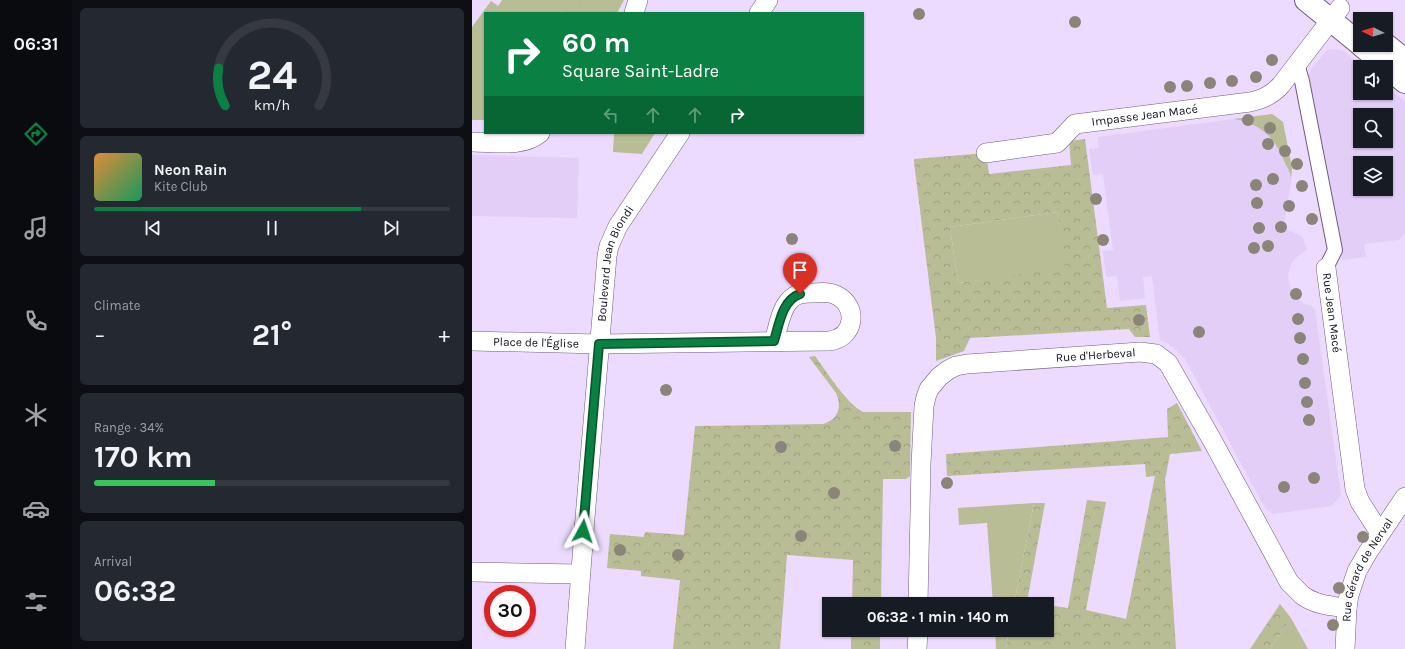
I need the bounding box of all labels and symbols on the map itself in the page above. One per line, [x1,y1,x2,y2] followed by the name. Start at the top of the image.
[1353,12,1393,52] north arrow
[1091,102,1198,129] street label: Impasse Jean Macé
[595,203,637,322] street label: Boulevard Jean Biondi
[783,253,817,294] pin
[1320,272,1344,353] street label: Rue Jean Macé
[493,334,579,351] street label: Place de l'Église
[1055,345,1136,365] street label: Rue d'Herbeval
[562,510,604,552] position arrow
[1339,515,1396,622] street label: Rue Gérard de Nerval
[484,585,536,637] speed limit sign: 30

